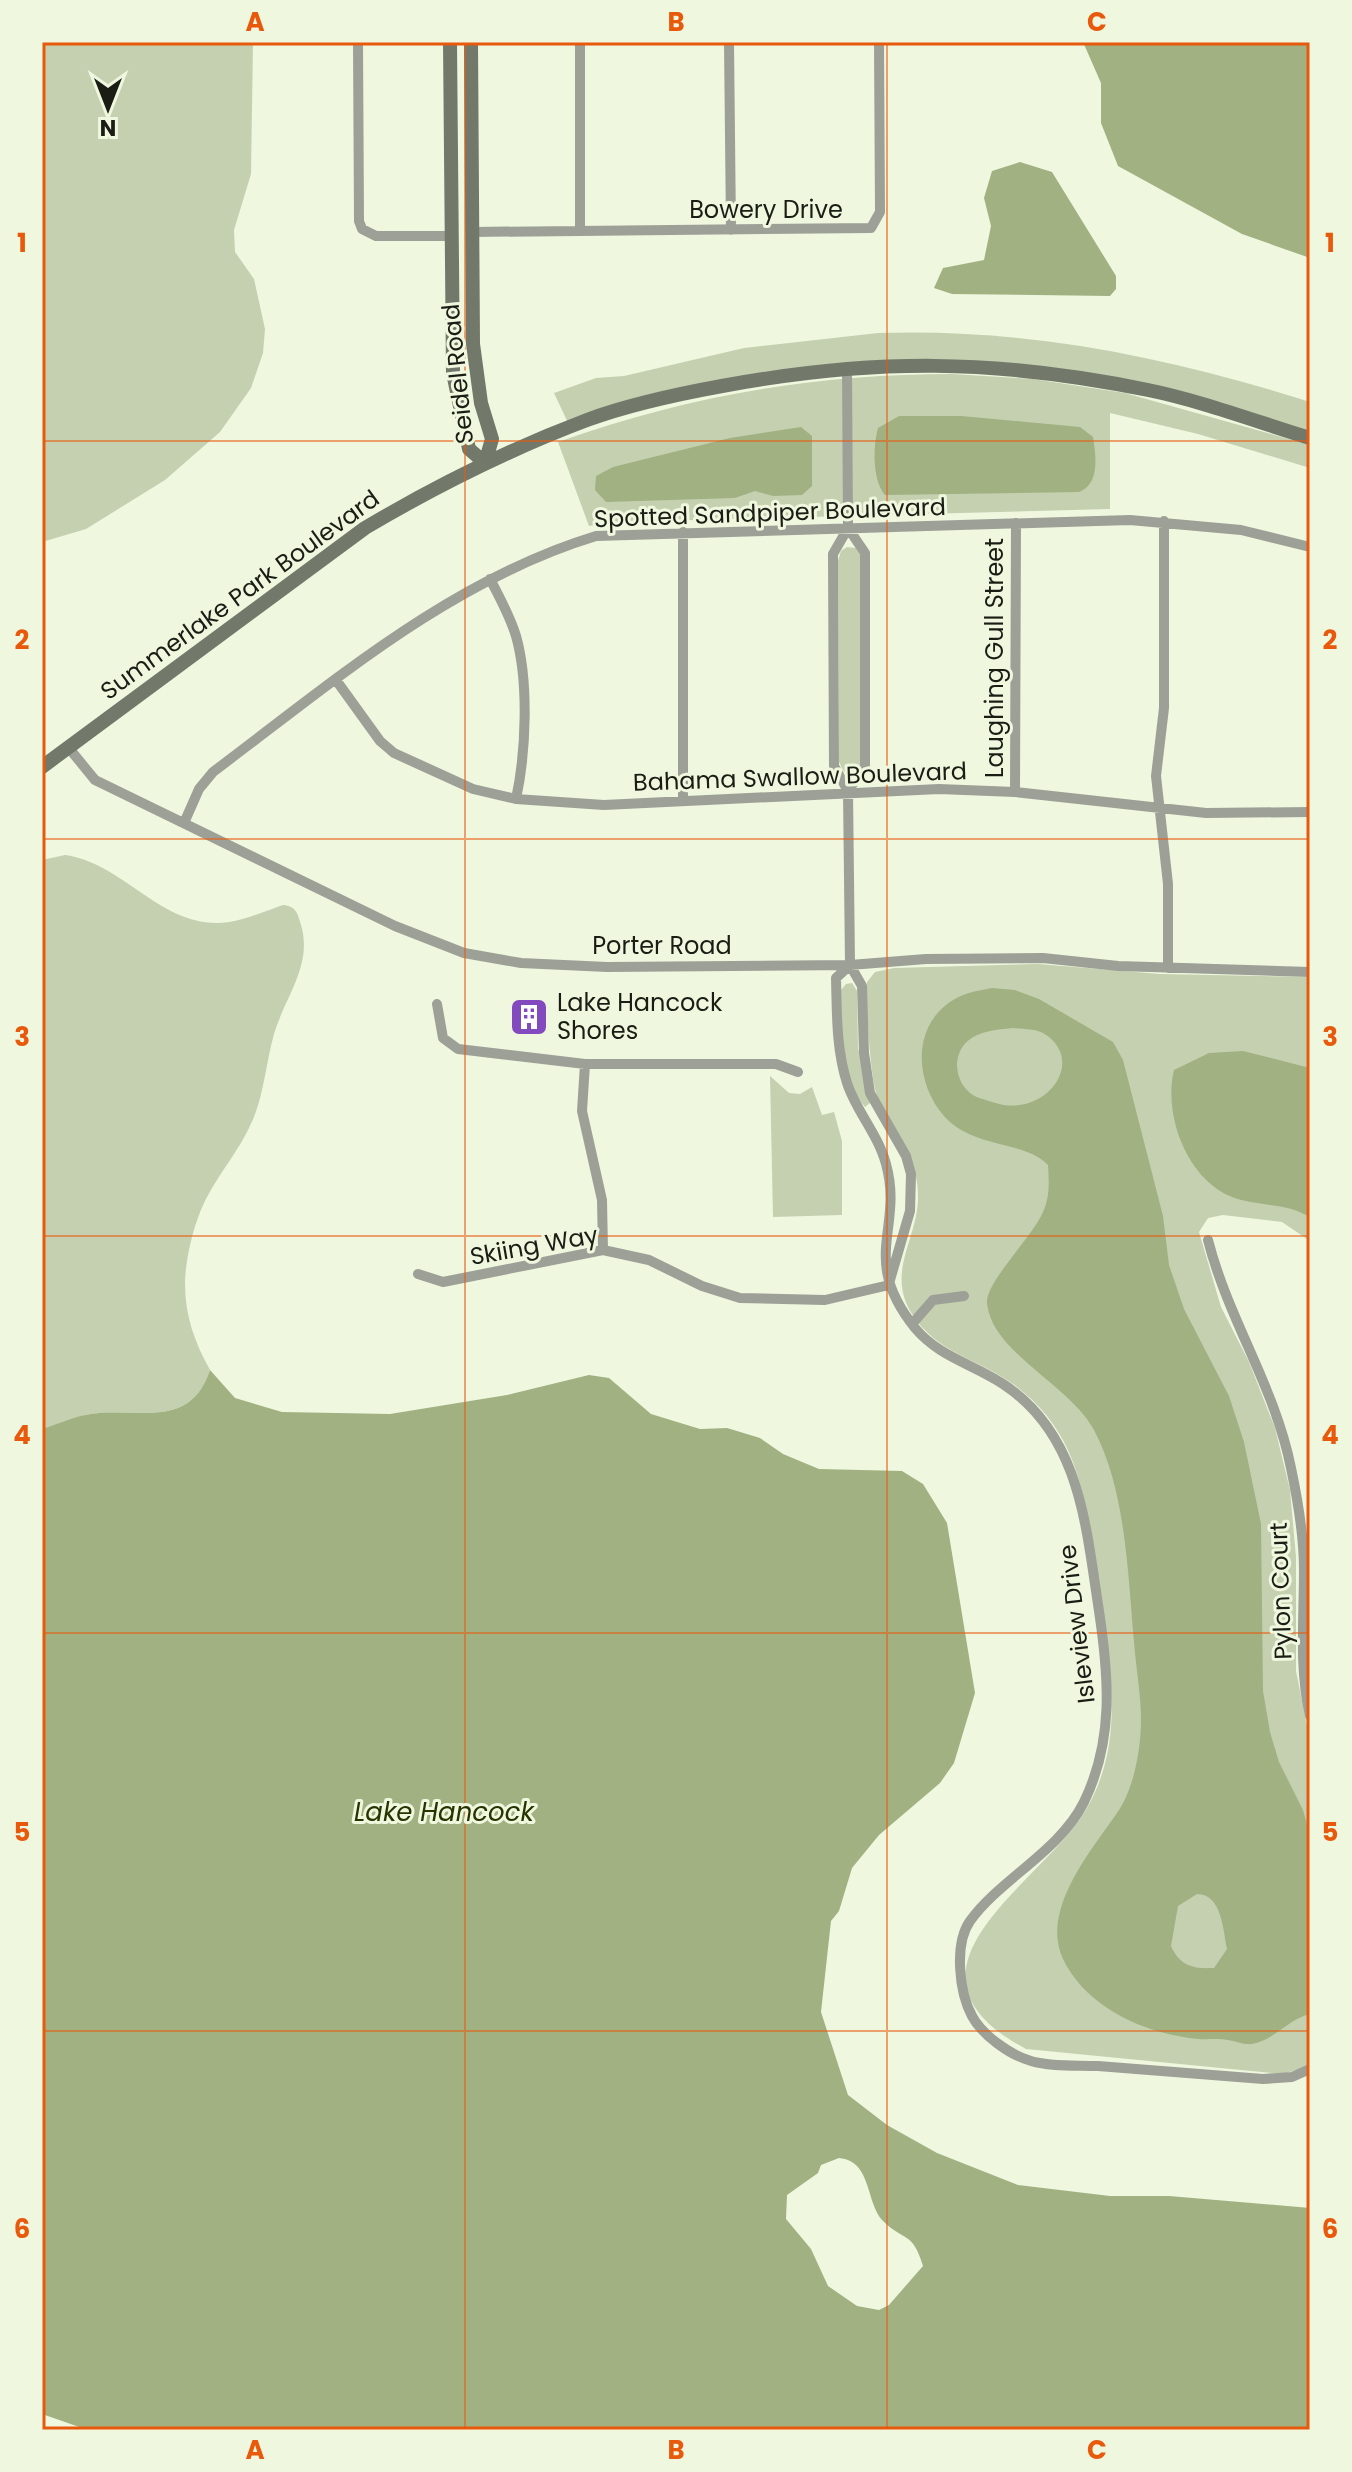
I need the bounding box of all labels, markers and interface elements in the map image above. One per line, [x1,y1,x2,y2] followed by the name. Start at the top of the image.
[245,4,265,40] text: A
[667,4,685,40] text: B
[1087,4,1107,40] text: C
[68,68,148,148] north arrow
[100,112,116,143] text: N
[689,193,843,226] street label: Bowery Drive
[17,225,27,261] text: 1
[1325,225,1335,261] text: 1
[434,302,481,446] street label: Seidel Road
[94,482,386,707] street label: Summerlake Park Boulevard
[593,490,947,535] street label: Spotted Sandpiper Boulevard
[978,538,1011,778] street label: Laughing Gull Street
[15,622,30,658] text: 2
[1323,622,1338,658] text: 2
[632,754,968,799] street label: Bahama Swallow Boulevard
[592,929,732,962] street label: Porter Road
[557,986,723,1047] place label: Lake Hancock Shores
[508,996,550,1038] building icon: Lake Hancock Shores
[14,1019,30,1055] text: 3
[1322,1019,1338,1055] text: 3
[467,1218,601,1273] street label: Skiing Way
[13,1417,31,1453] text: 4
[1321,1417,1339,1453] text: 4
[1262,1522,1299,1660] street label: Pylon Court
[1050,1543,1103,1705] street label: Isleview Drive
[354,1794,536,1830] water label: Lake Hancock
[14,1814,30,1850] text: 5
[1322,1814,1338,1850] text: 5
[14,2211,30,2247] text: 6
[1322,2211,1338,2247] text: 6
[245,2432,265,2468] text: A
[667,2432,685,2468] text: B
[1087,2432,1107,2468] text: C

